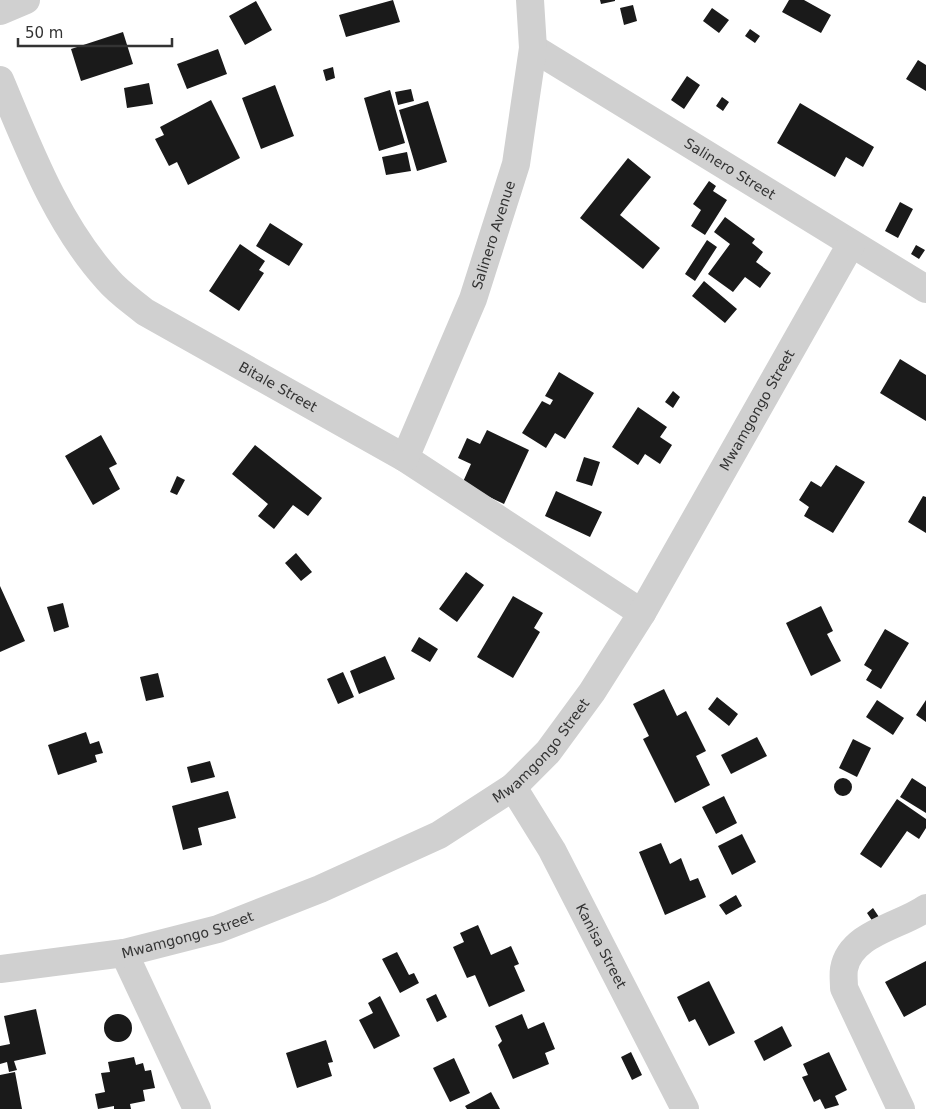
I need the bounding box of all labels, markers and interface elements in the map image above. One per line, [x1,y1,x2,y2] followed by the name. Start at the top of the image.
[18,15,171,47] scale bar
[25,24,63,42] text: 50 m
[681,135,779,203] street label: Salinero Street
[469,179,518,292] street label: Salinero Avenue
[716,346,798,474] street label: Mwamgongo Street
[236,358,320,415] street label: Bitale Street
[490,695,593,806] street label: Mwamgongo Street
[573,901,630,992] street label: Kanisa Street
[120,908,256,961] street label: Mwamgongo Street

